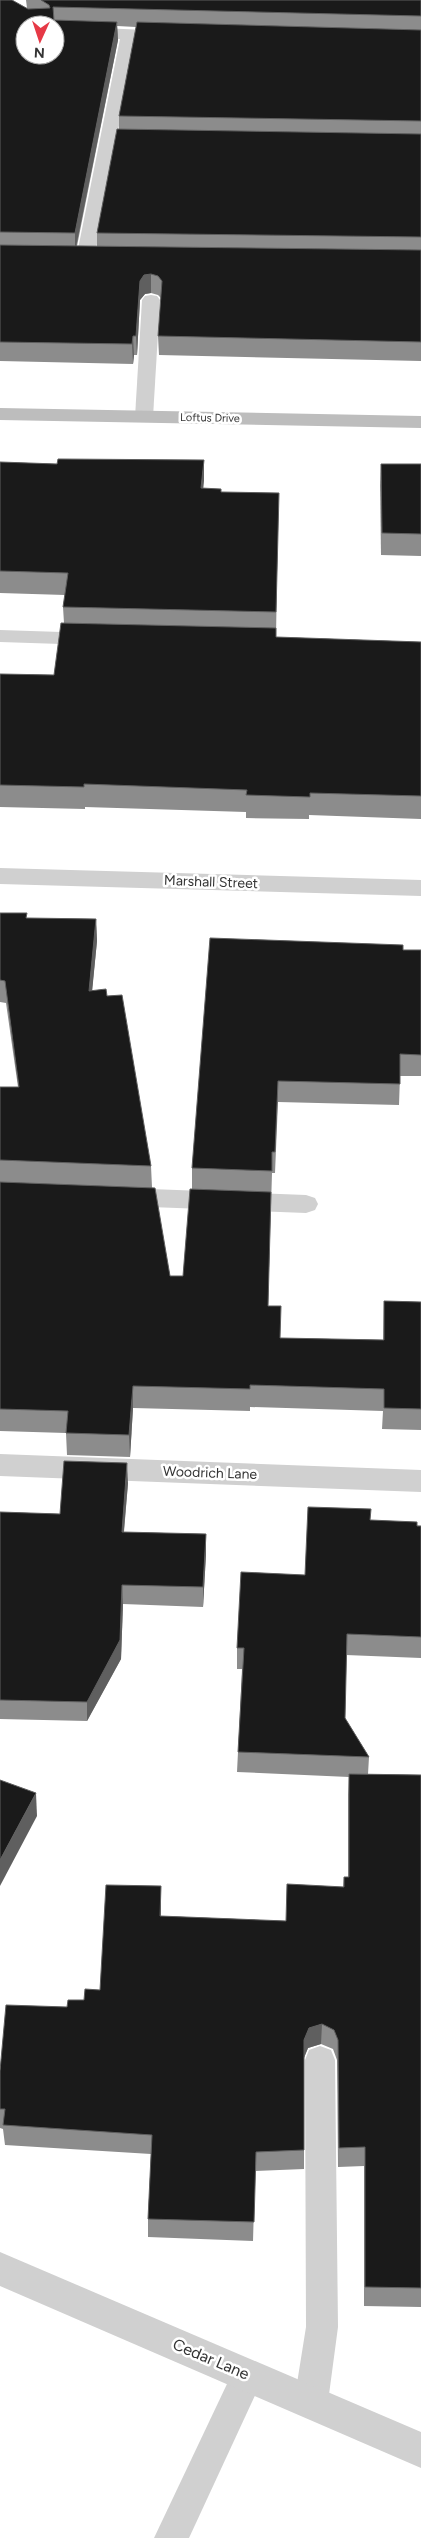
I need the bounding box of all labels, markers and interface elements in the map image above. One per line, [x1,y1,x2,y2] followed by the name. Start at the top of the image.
[15,15,65,65] north arrow
[33,44,45,61] text: N
[180,411,240,425] street label: Loftus Drive
[164,872,258,892] street label: Marshall Street
[163,1463,258,1483] street label: Woodrich Lane
[170,2334,252,2384] street label: Cedar Lane

